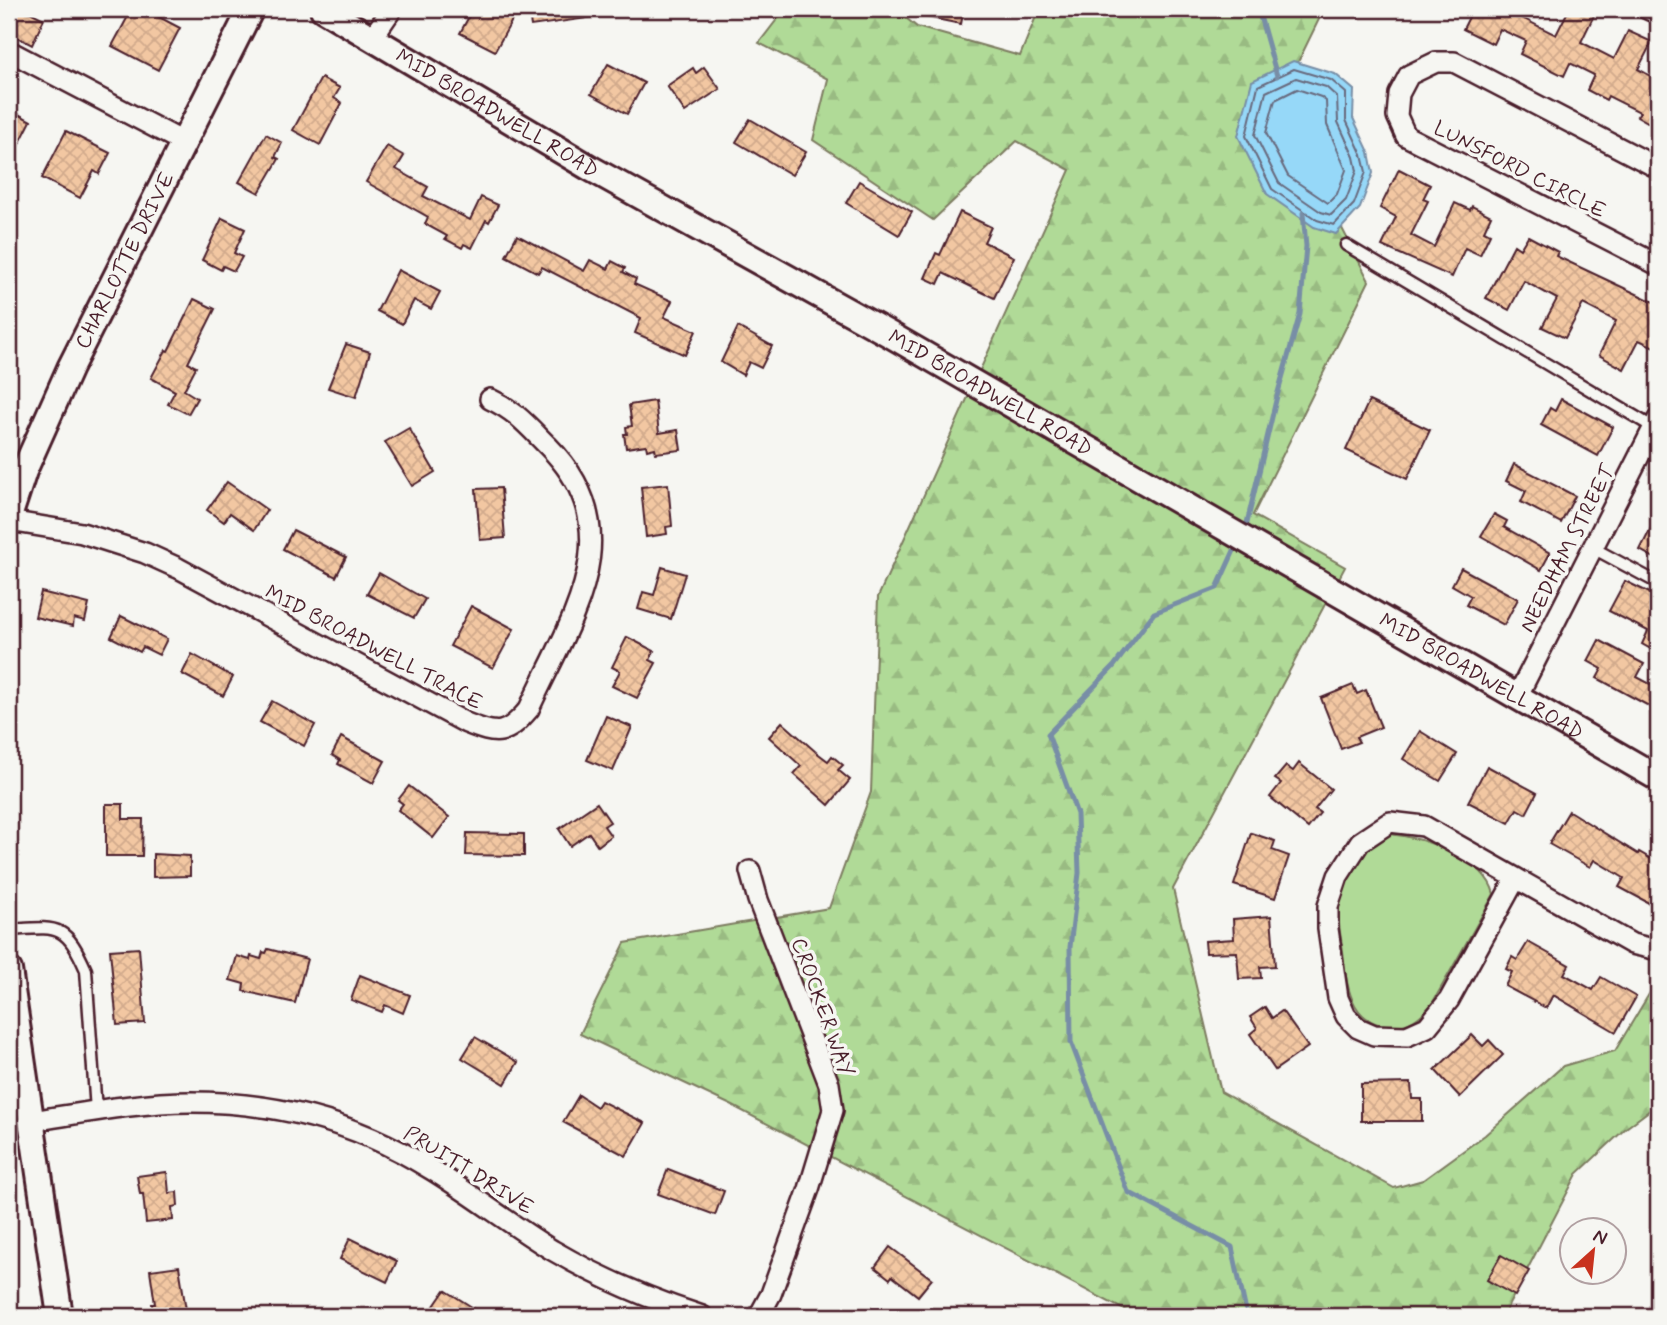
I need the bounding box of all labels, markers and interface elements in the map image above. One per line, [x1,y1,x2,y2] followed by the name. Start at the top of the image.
[390,42,603,185] street label: MID BROADWELL ROAD
[1429,114,1610,225] street label: LUNSFORD CIRCLE
[69,167,182,354] street label: CHARLOTTE DRIVE
[883,323,1097,463] street label: MID BROADWELL ROAD
[1514,459,1623,637] street label: NEEDHAM STREET
[260,579,487,717] street label: MID BROADWELL TRACE
[1374,607,1588,747] street label: MID BROADWELL ROAD
[784,934,860,1081] street label: CROCKER WAY
[398,1120,539,1222] street label: PRUITT DRIVE
[1558,1216,1628,1286] north arrow
[1589,1223,1611,1251] text: N

